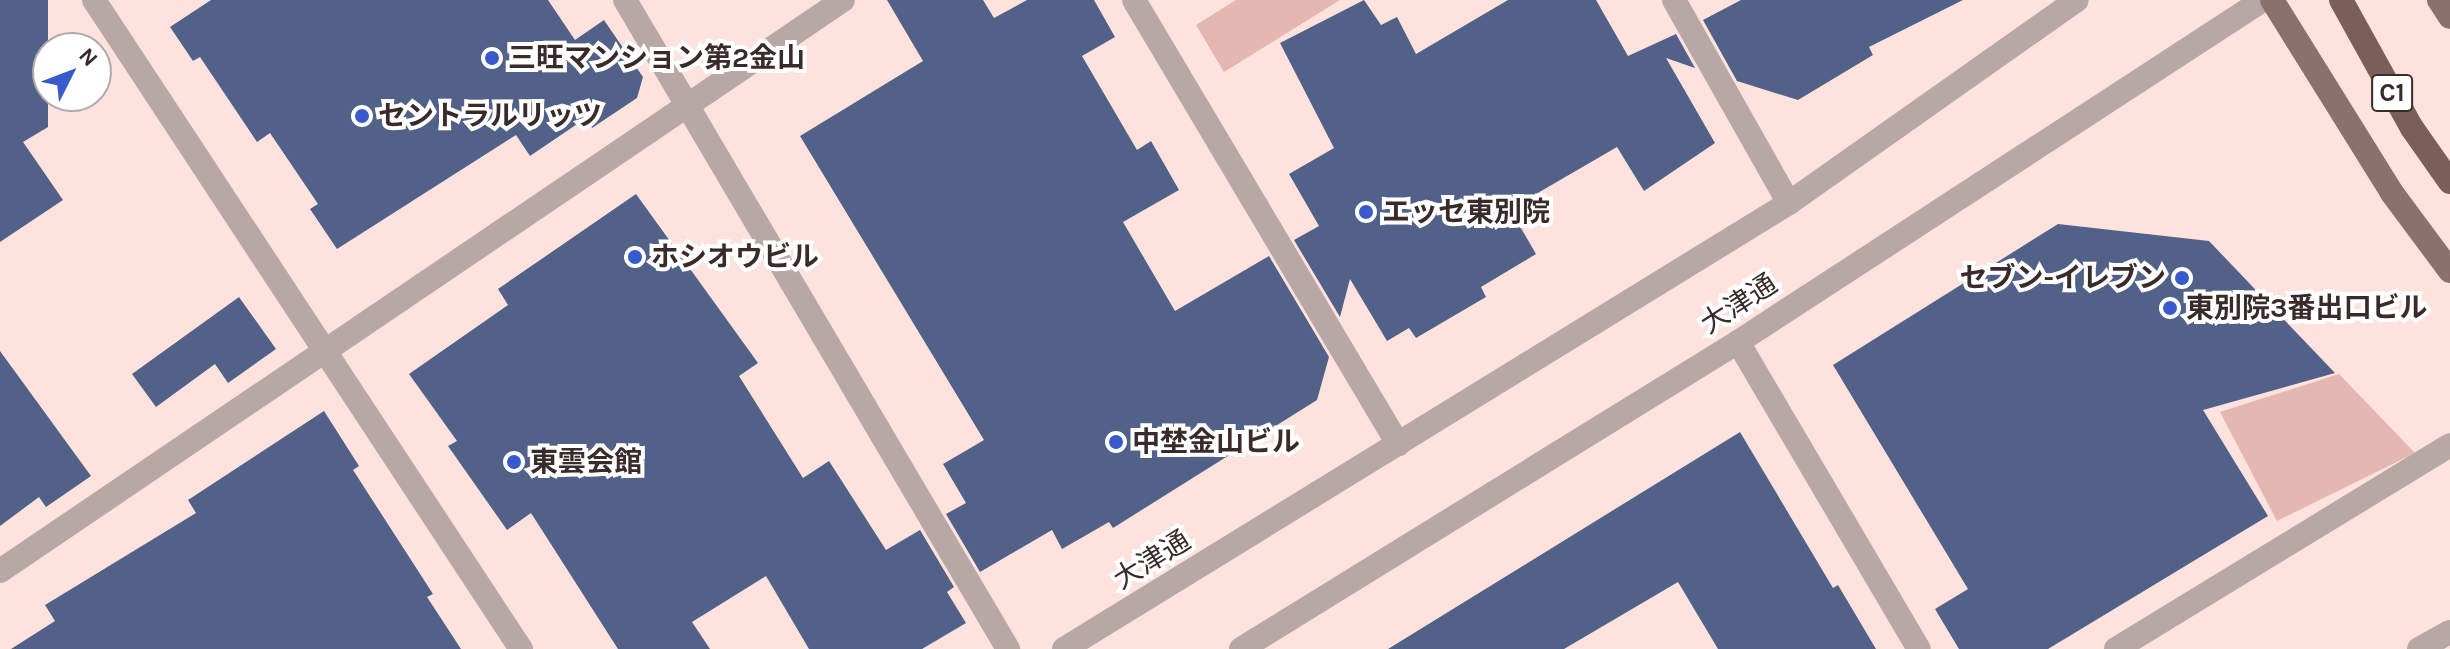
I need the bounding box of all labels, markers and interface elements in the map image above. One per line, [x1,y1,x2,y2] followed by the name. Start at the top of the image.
[32,32,112,112] north arrow
[508,41,805,75] place label: 三旺マンション第2金山
[73,43,103,72] text: N
[483,49,501,67] marker: 三旺マンション第2金山
[2370,71,2414,115] road number: C1
[378,99,602,133] place label: セントラルリッツ
[353,107,371,125] marker: セントラルリッツ
[1382,195,1550,229] place label: エッセ東別院
[1357,203,1375,221] marker: エッセ東別院
[651,240,819,274] place label: ホシオウビル
[626,248,644,266] marker: ホシオウビル
[1960,261,2166,295] place label: セブン-イレブン
[1695,267,1783,341] street label: 大津通
[2173,269,2191,287] marker: セブン-イレブン
[2186,291,2427,325] place label: 東別院3番出口ビル
[2161,299,2179,317] marker: 東別院3番出口ビル
[1132,425,1300,459] place label: 中埜金山ビル
[1107,433,1125,451] marker: 中埜金山ビル
[530,445,642,479] place label: 東雲会館
[505,453,523,471] marker: 東雲会館
[1107,523,1197,597] street label: 大津通

